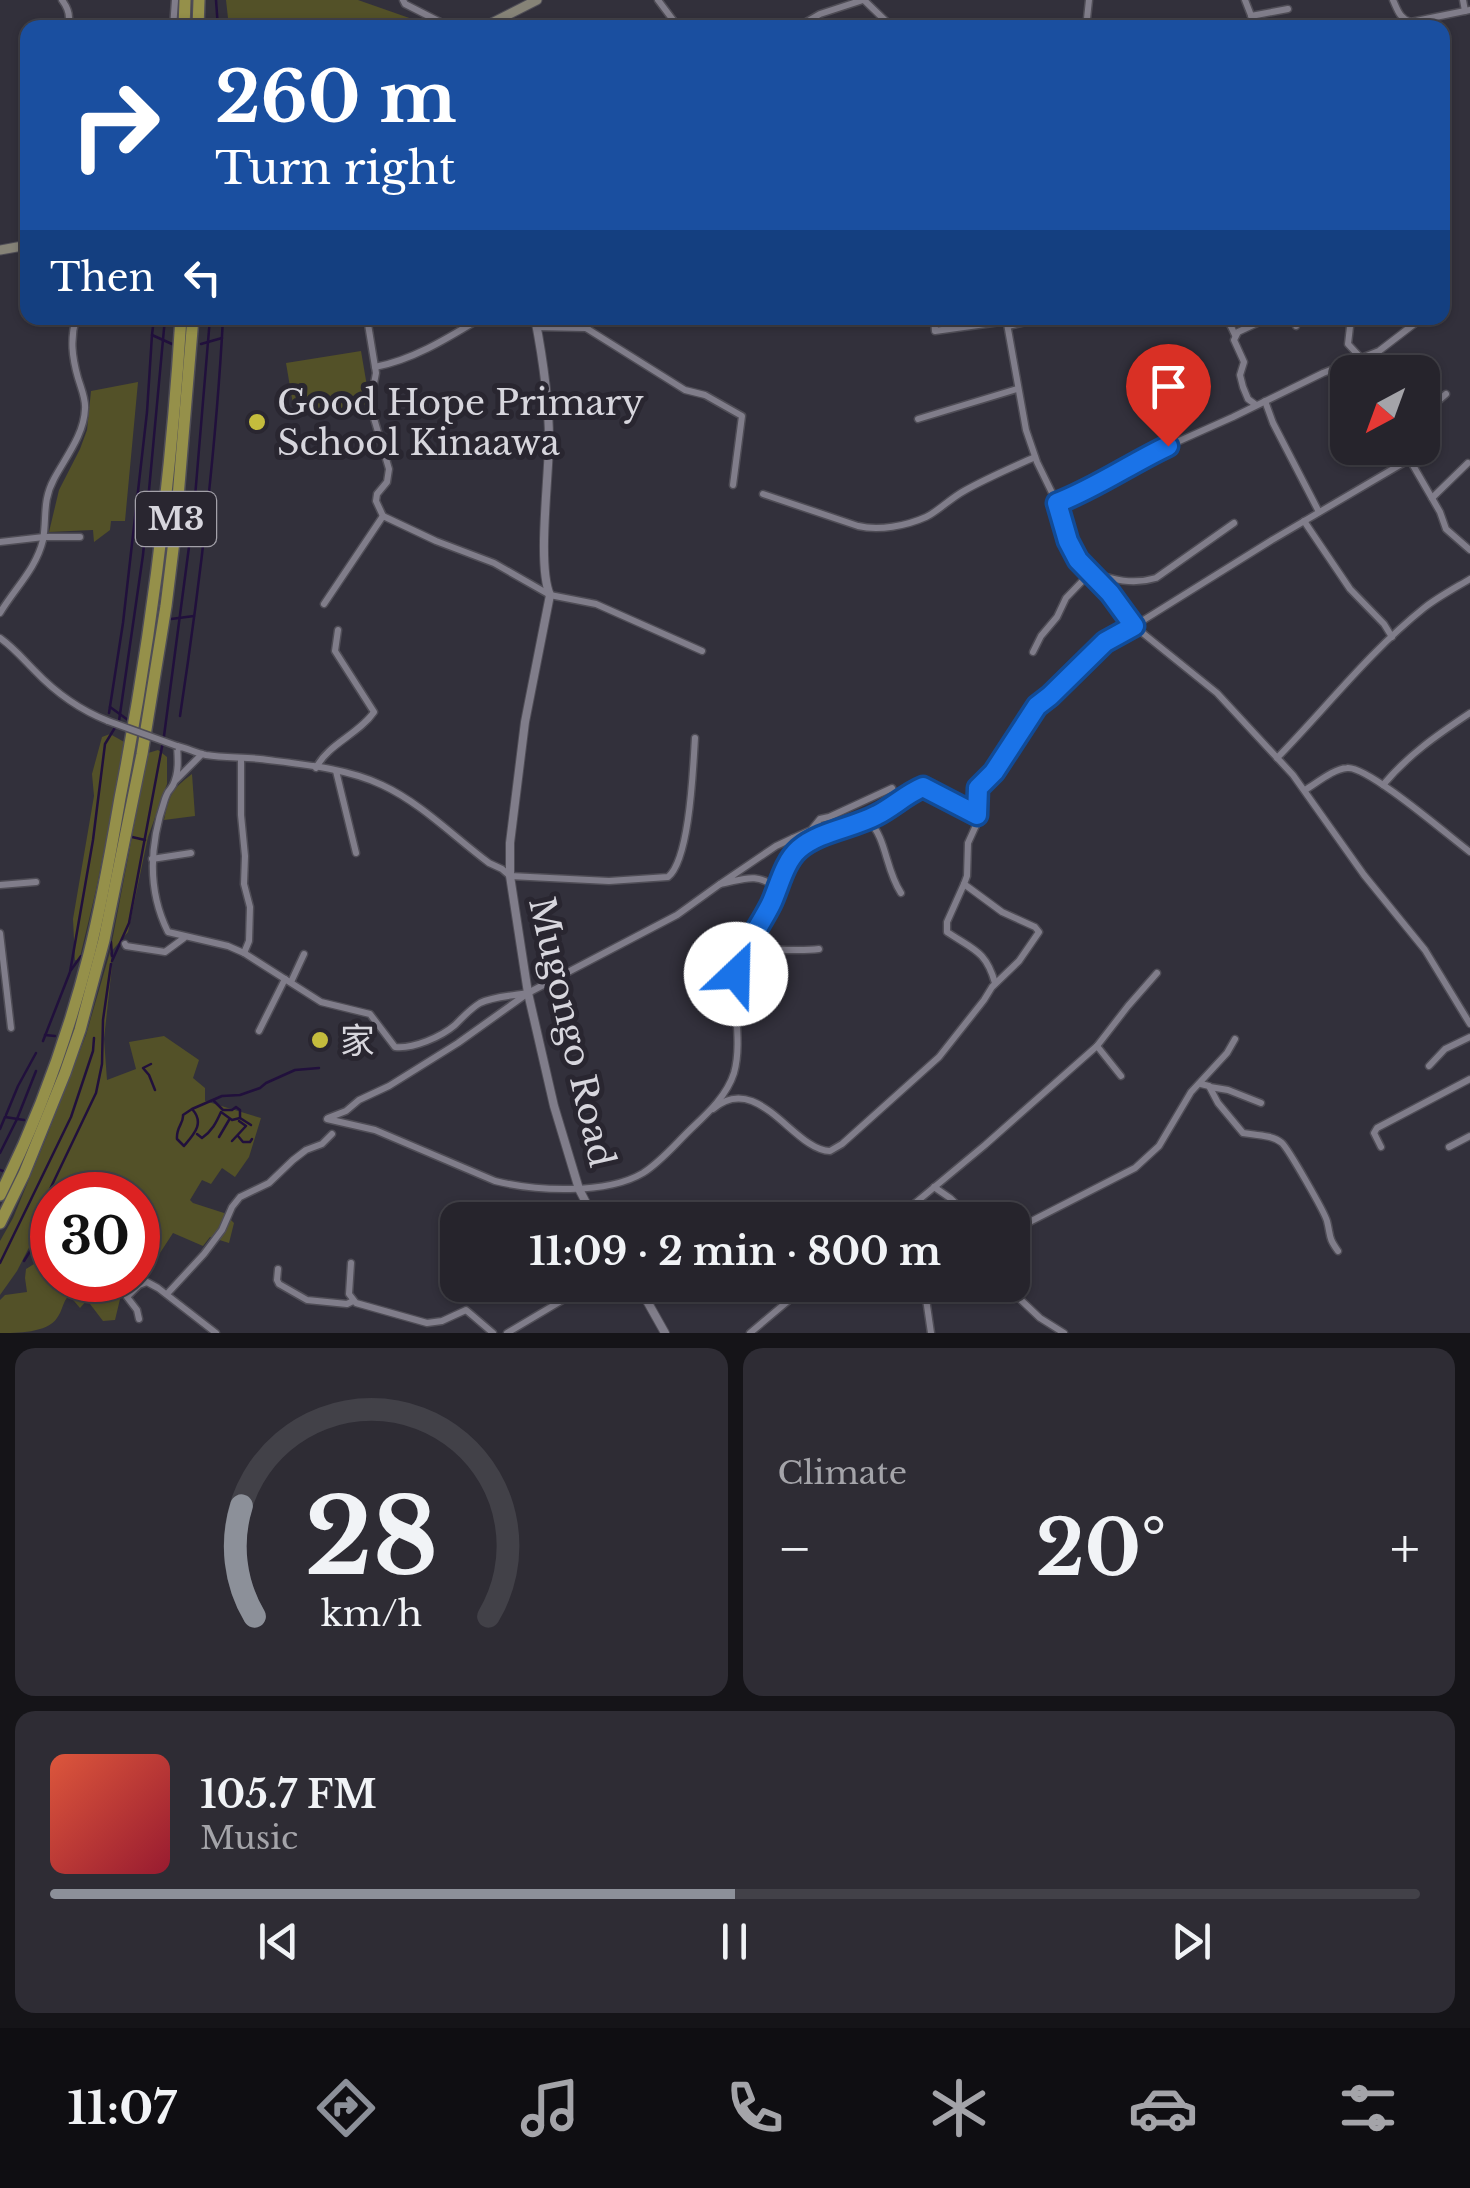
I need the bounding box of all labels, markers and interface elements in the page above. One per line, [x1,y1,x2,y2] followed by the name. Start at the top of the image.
[215,54,457,141] text: 260 m
[50,60,180,190] icon: right
[215,140,456,196] text: Turn right
[175,250,230,305] icon: left
[50,254,155,301] text: Then
[1126,344,1211,447] pin
[1330,355,1440,465] north arrow
[1330,355,1440,465] map controls
[1141,359,1196,414] icon: arrive
[277,381,644,464] place label: Good Hope Primary School Kinaawa
[246,411,268,433] marker: Good Hope Primary School Kinaawa
[136,492,216,546] road number: M3
[520,893,624,1171] street label: Mugongo Road
[684,922,788,1026] position arrow
[340,1019,375,1062] place label: 家
[309,1029,331,1051] marker: 家
[30,1172,160,1302] speed limit sign: 30
[529,1228,941,1275] text: 11:09 · 2 min · 800 m
[778,1453,907,1493] text: Climate
[304,1473,438,1602] text: 28
[1036,1502,1166,1595] text: 20°
[778,1515,812,1583] text: −
[1390,1515,1420,1583] text: +
[321,1591,422,1636] text: km/h
[200,1771,377,1818] text: 105.7 FM
[200,1818,298,1858] text: Music
[251,1914,306,1969] icon: previous
[707,1914,762,1969] icon: pause
[1164,1914,1219,1969] icon: next
[311,2073,381,2143] icon: directions
[515,2073,585,2143] icon: music
[720,2073,790,2143] icon: phone
[924,2073,994,2143] icon: climate
[1128,2073,1198,2143] icon: car
[1333,2073,1403,2143] icon: filters
[67,2080,176,2136] text: 11:07

